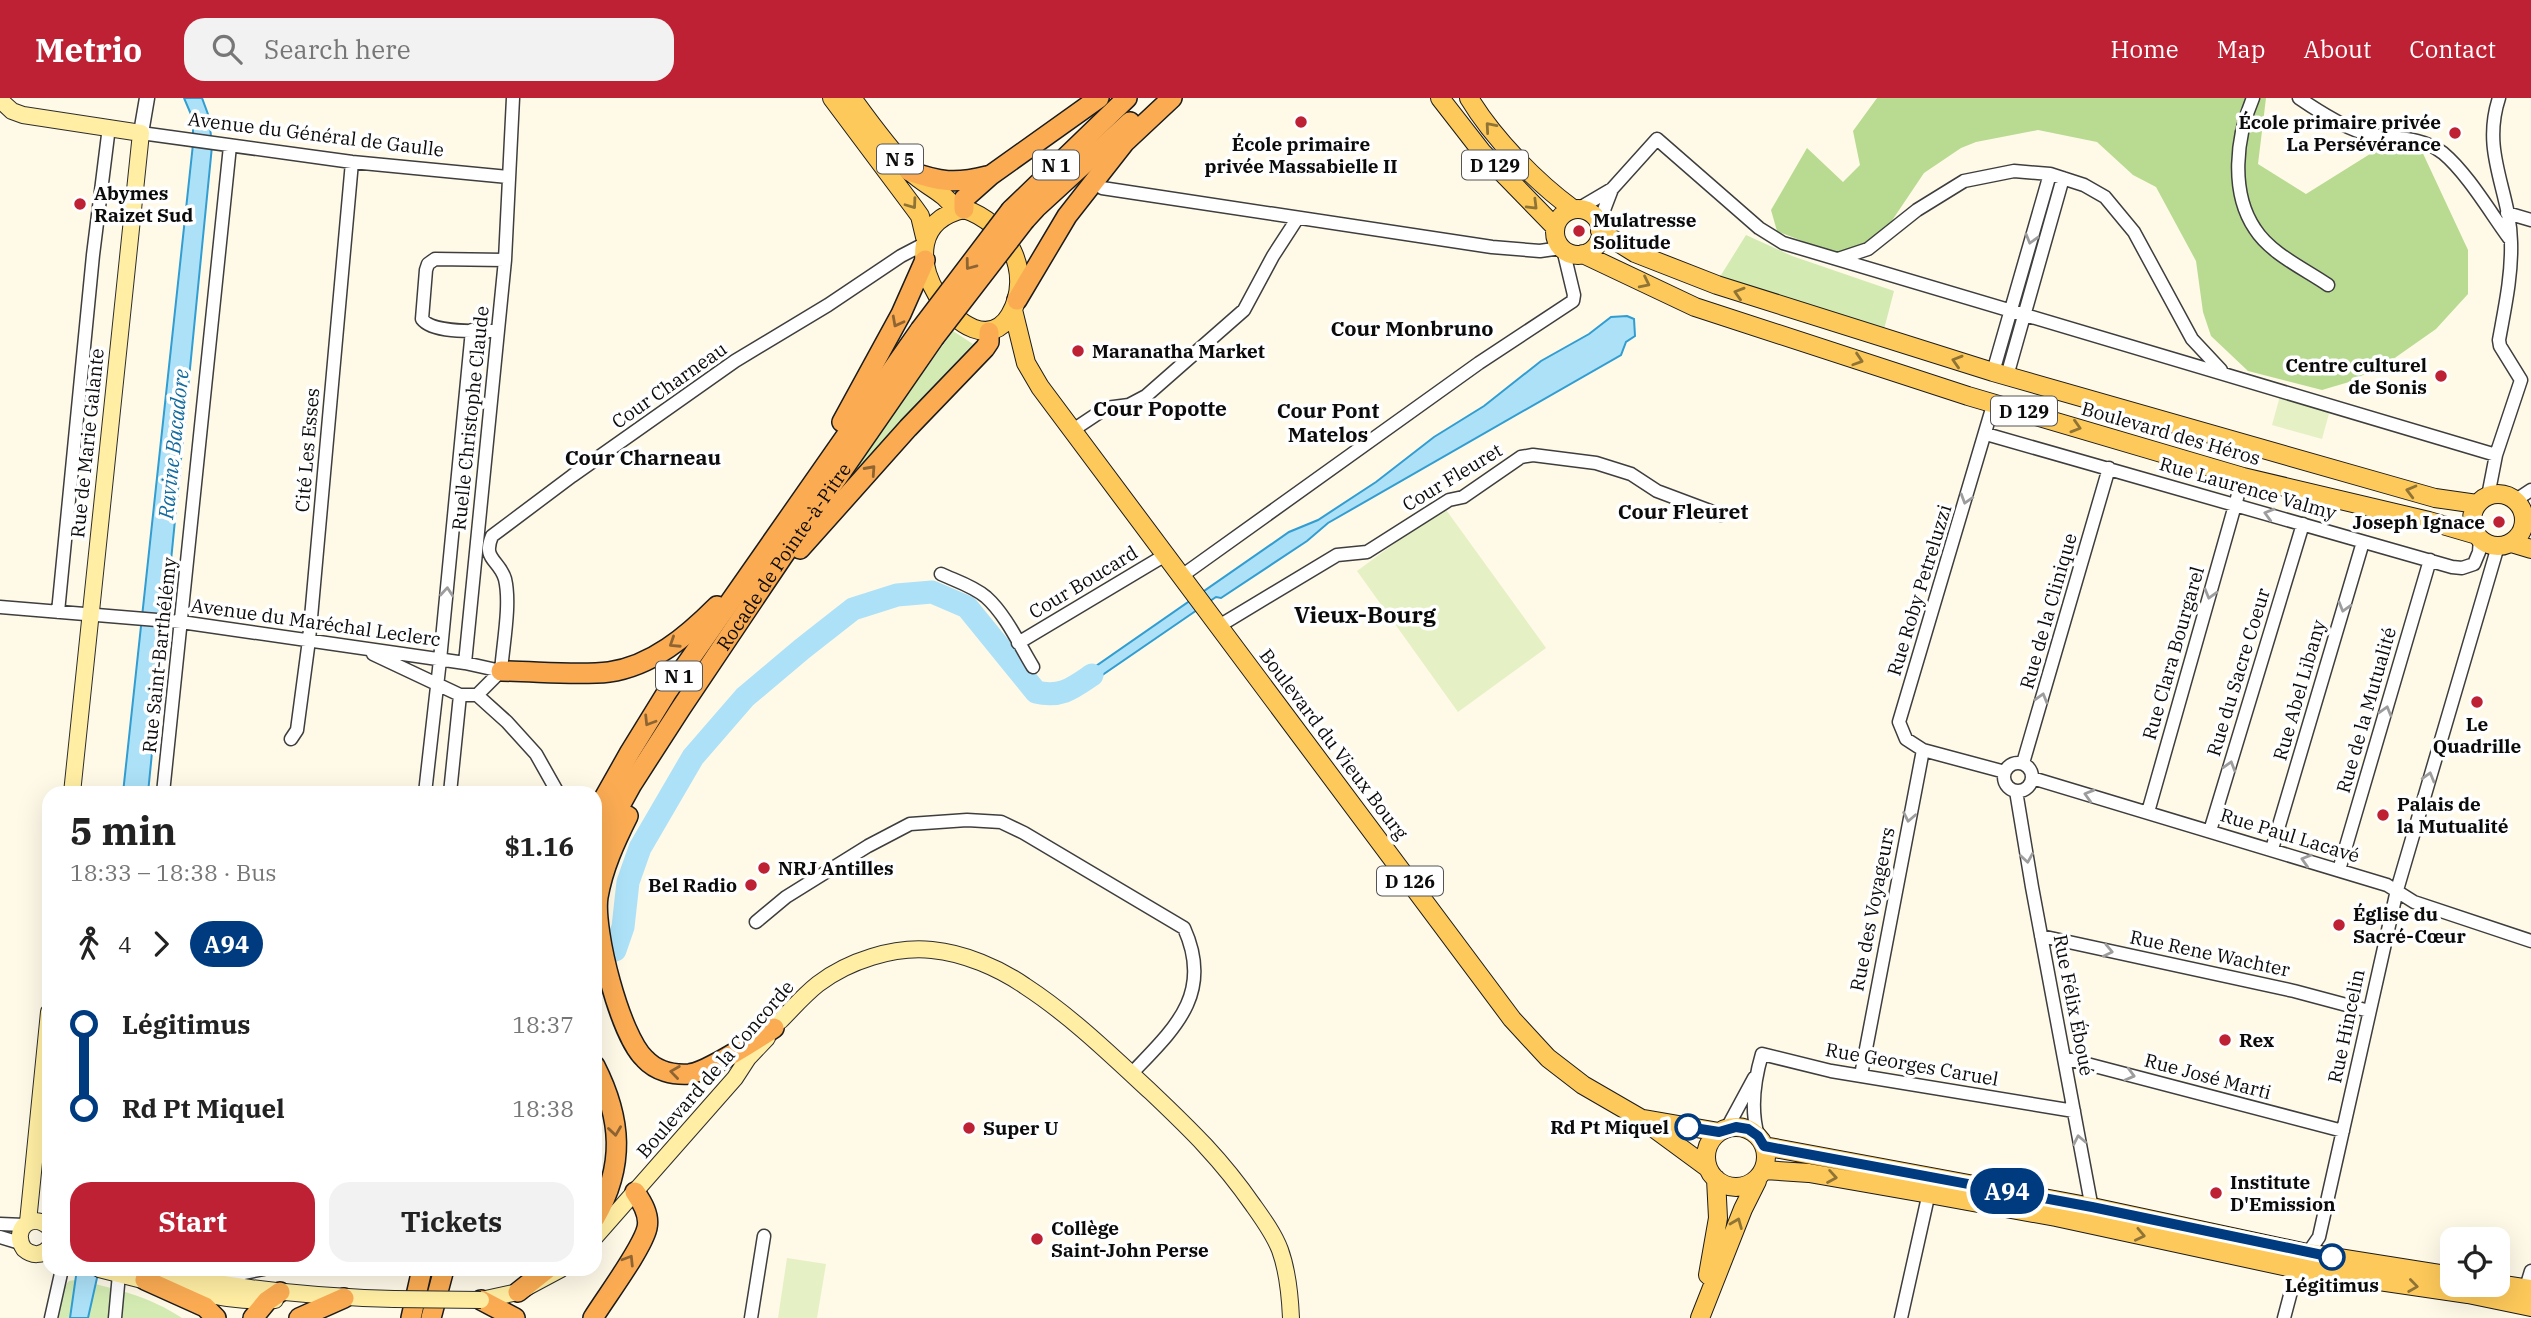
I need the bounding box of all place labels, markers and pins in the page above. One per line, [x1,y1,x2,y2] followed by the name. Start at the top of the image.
[2239,110,2441,156] place label: École primaire privée La Persévérance
[1293,114,1309,130] marker: École primaire privée Massabielle II
[2447,125,2463,141] marker: École primaire privée La Persévérance
[1204,132,1398,178] place label: École primaire privée Massabielle II
[94,181,193,227] place label: Abymes Raizet Sud
[72,196,88,212] marker: Abymes Raizet Sud
[1593,208,1697,254] place label: Mulatresse Solitude
[1571,223,1587,239] marker: Mulatresse Solitude
[1092,339,1265,363] place label: Maranatha Market
[1070,343,1086,359] marker: Maranatha Market
[2285,353,2427,399] place label: Centre culturel de Sonis
[2433,368,2449,384] marker: Centre culturel de Sonis
[2353,510,2485,534] place label: Joseph Ignace
[2491,514,2507,530] marker: Joseph Ignace
[2469,694,2485,710] marker: Le Quadrille
[2433,712,2521,758] place label: Le Quadrille
[2397,792,2509,838] place label: Palais de la Mutualité
[2375,807,2391,823] marker: Palais de la Mutualité
[778,856,894,880] place label: NRJ Antilles
[756,860,772,876] marker: NRJ Antilles
[648,873,737,897] place label: Bel Radio
[743,877,759,893] marker: Bel Radio
[2353,902,2466,948] place label: Église du Sacré-Cœur
[2331,917,2347,933] marker: Église du Sacré-Cœur
[2239,1028,2274,1052] place label: Rex
[2217,1032,2233,1048] marker: Rex
[1675,1114,1701,1140] marker: Rd Pt Miquel
[1550,1115,1669,1139] place label: Rd Pt Miquel
[983,1116,1059,1140] place label: Super U
[961,1120,977,1136] marker: Super U
[2230,1170,2336,1216] place label: Institute D'Emission
[2208,1185,2224,1201] marker: Institute D'Emission
[1051,1216,1209,1262] place label: Collège Saint-John Perse
[1029,1231,1045,1247] marker: Collège Saint-John Perse
[2319,1244,2345,1270] marker: Légitimus
[2285,1273,2379,1297] place label: Légitimus

